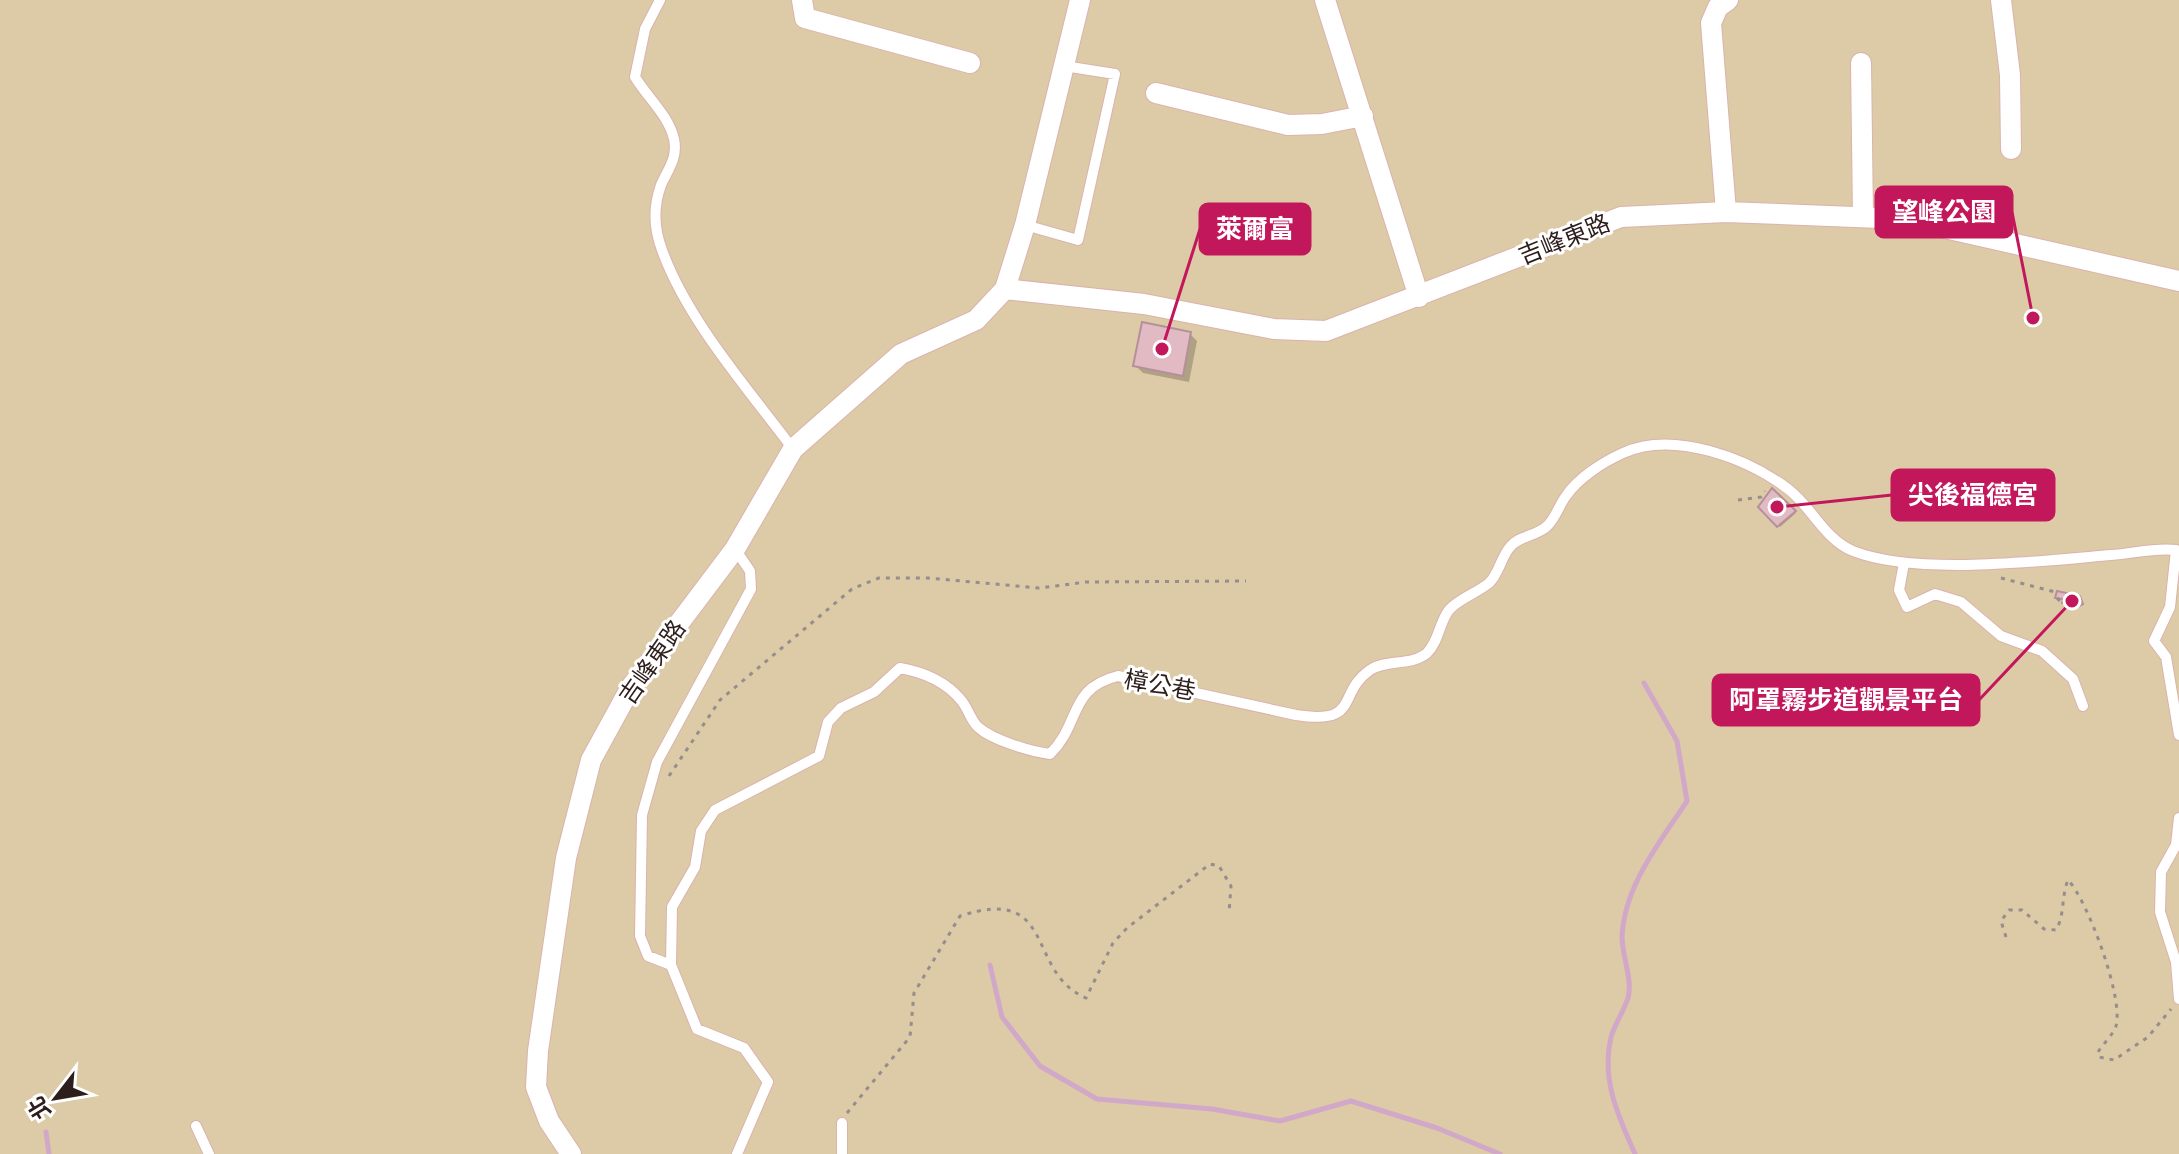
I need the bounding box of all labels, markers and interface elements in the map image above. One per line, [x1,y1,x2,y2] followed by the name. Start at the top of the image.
[1876,187,2012,237] callout: 望峰公園
[1892,197,1996,227] text: 望峰公園
[1200,204,1310,254] callout: 萊爾富
[1514,209,1614,269] street label: 吉峰東路
[1216,214,1294,244] text: 萊爾富
[1892,470,2054,520] callout: 尖後福德宮
[1908,480,2038,510] text: 尖後福德宮
[613,615,691,709] street label: 吉峰東路
[1122,665,1198,705] street label: 樟公巷
[1713,675,1979,725] callout: 阿罩霧步道觀景平台
[1729,685,1963,715] text: 阿罩霧步道觀景平台
[16,1058,96,1138] north arrow
[22,1092,56,1124] text: 北

